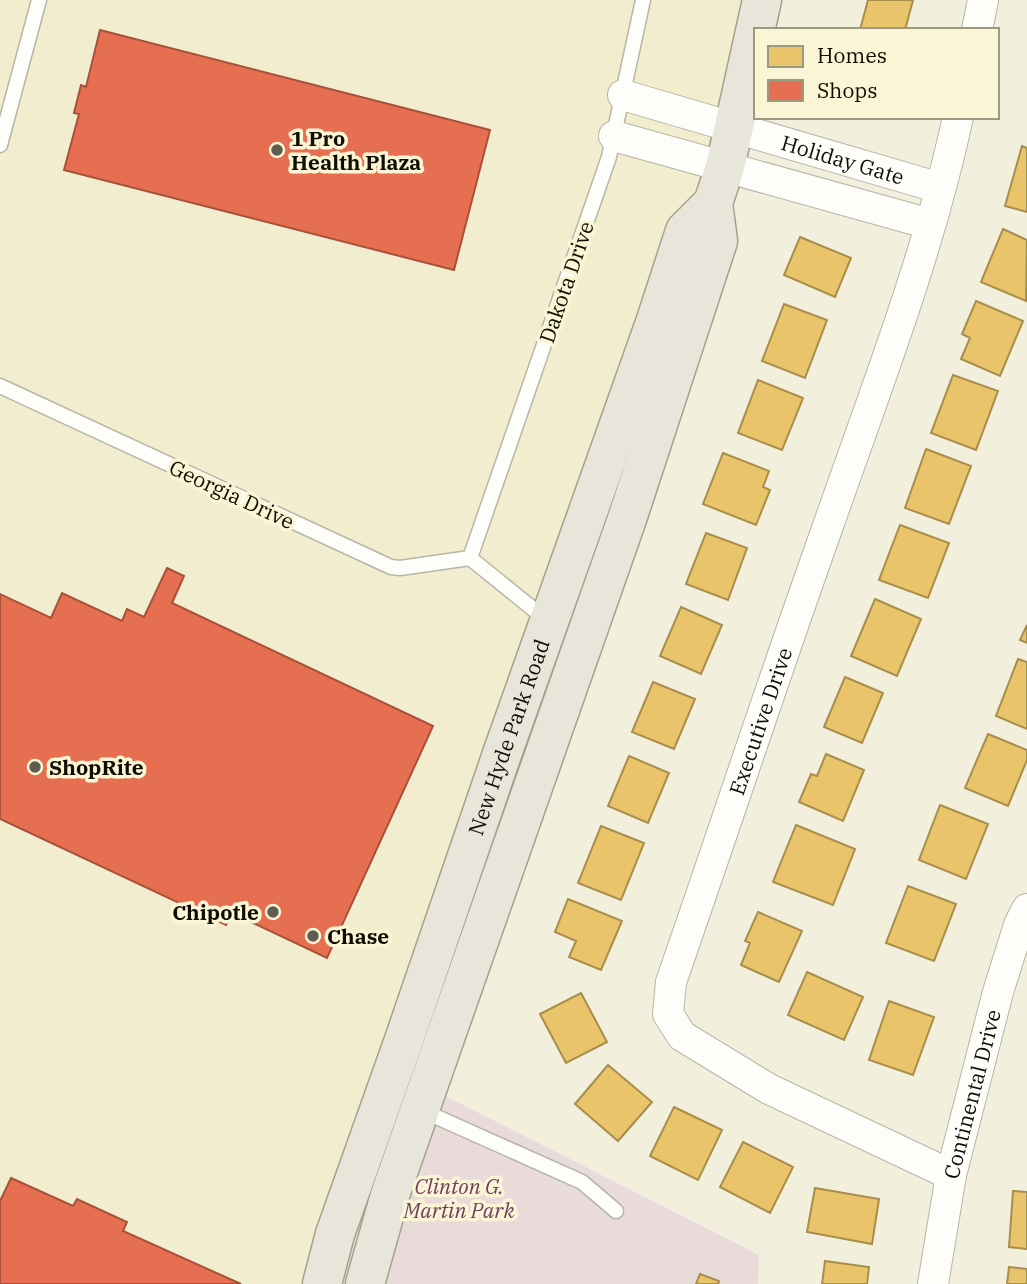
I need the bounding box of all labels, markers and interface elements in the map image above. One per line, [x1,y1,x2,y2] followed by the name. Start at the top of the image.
[754,28,999,119] legend
[817,41,887,69] text: Homes
[817,76,877,104] text: Shops
[291,124,421,176] place label: 1 Pro Health Plaza
[778,128,908,191] street label: Holiday Gate
[269,142,285,158] marker: 1 Pro Health Plaza
[532,217,600,347] street label: Dakota Drive
[165,453,299,535] street label: Georgia Drive
[461,635,556,839] street label: New Hyde Park Road
[722,644,798,799] street label: Executive Drive
[49,753,144,781] place label: ShopRite
[27,759,43,775] marker: ShopRite
[172,898,259,926] place label: Chipotle
[265,904,281,920] marker: Chipotle
[327,922,389,950] place label: Chase
[305,928,321,944] marker: Chase
[937,1006,1007,1182] street label: Continental Drive
[402,1172,515,1224] park label: Clinton G. Martin Park

